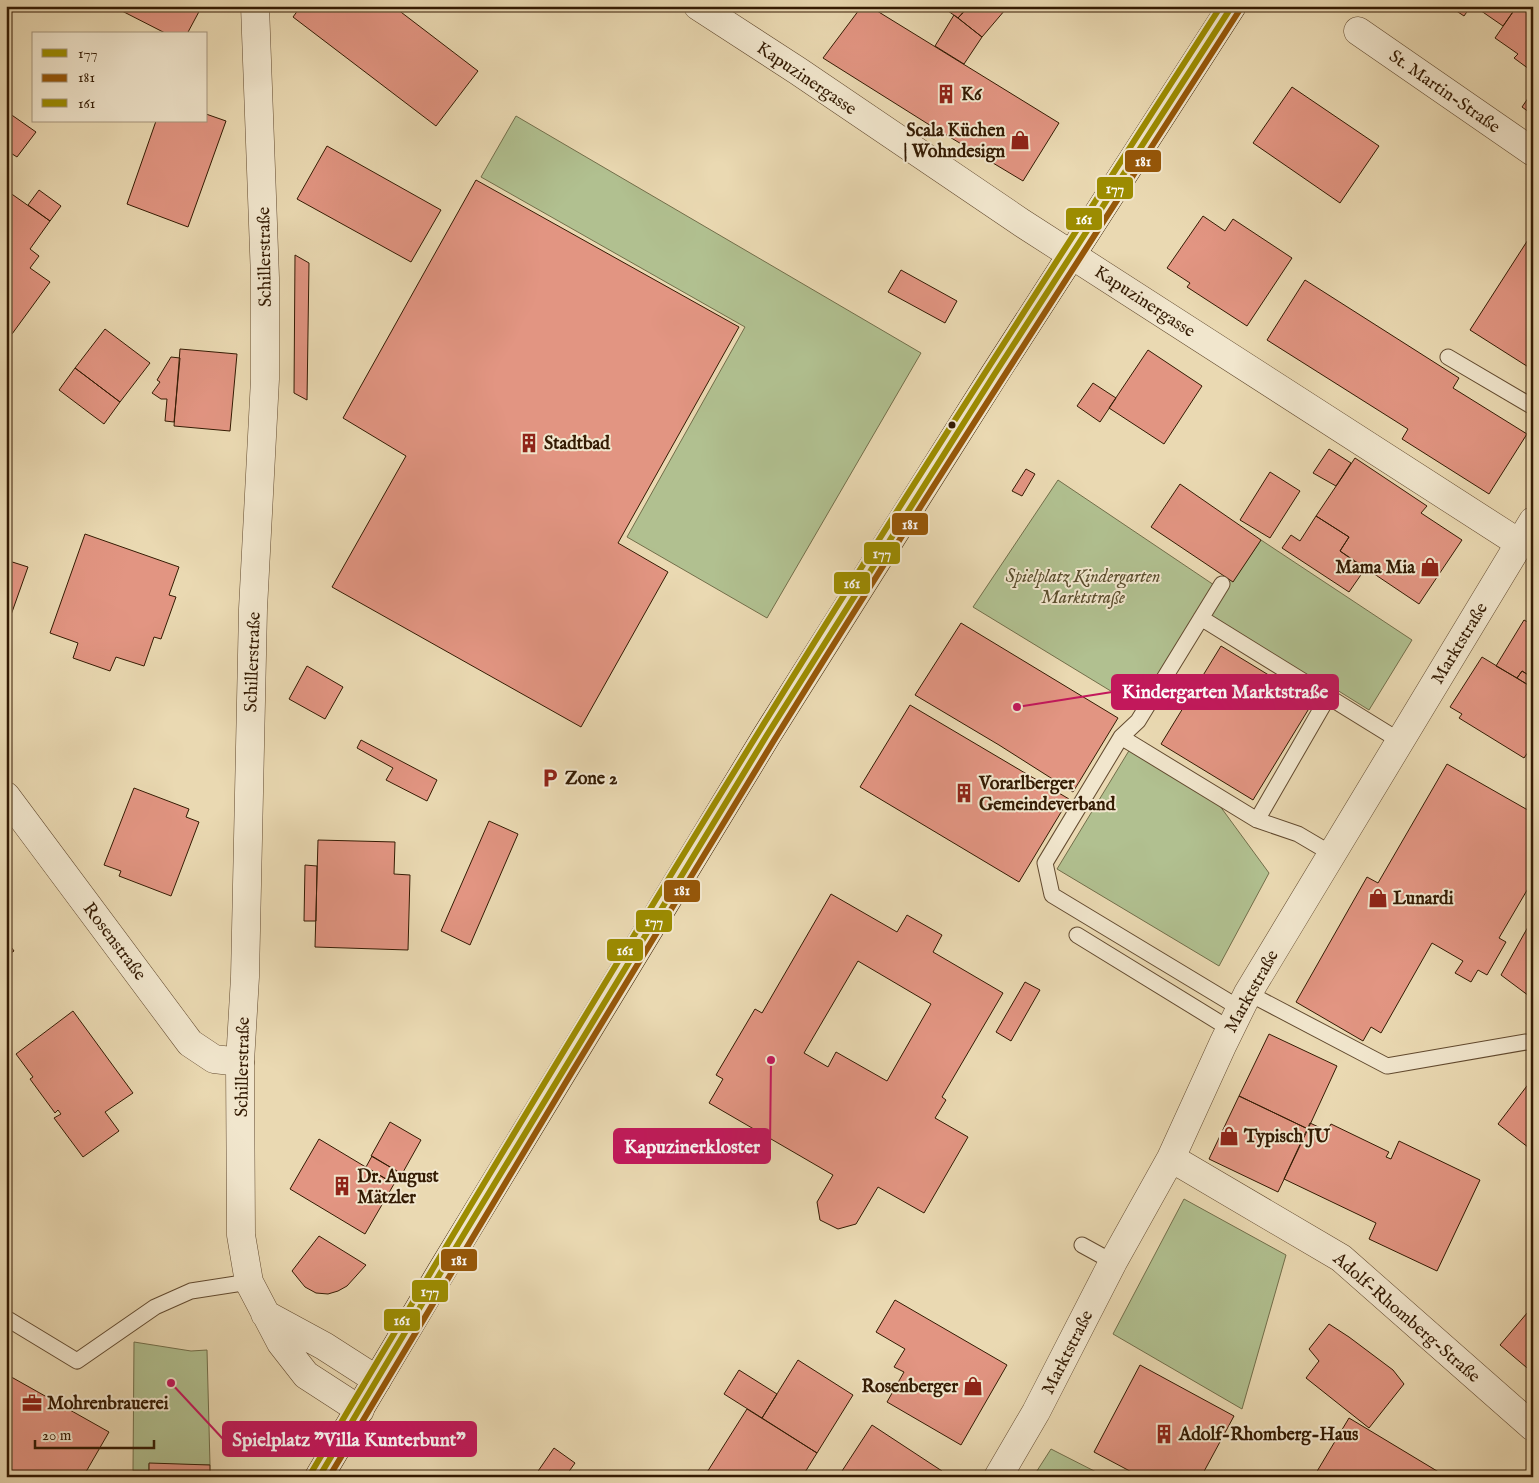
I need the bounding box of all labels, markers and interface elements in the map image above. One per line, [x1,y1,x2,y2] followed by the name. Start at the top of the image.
[32,32,208,122] legend
[752,37,861,121] street label: Kapuzinergasse
[78,44,98,63] text: 177
[1384,45,1504,139] street label: St. Martin-Straße
[78,68,95,87] text: 181
[935,83,957,105] building icon: K6
[961,84,983,107] place label: K6
[78,94,95,113] text: 161
[903,120,1005,164] place label: Scala Küchen | Wohndesign
[1009,129,1031,151] shop icon: Scala Küchen | Wohndesign
[1124,149,1162,173] line badge: 181
[1135,153,1151,171] text: 181
[1096,176,1134,200] line badge: 177
[1106,180,1125,198] text: 177
[253,207,278,307] street label: Schillerstraße
[1065,207,1103,231] line badge: 161
[1076,211,1092,229] text: 161
[1089,261,1199,343] street label: Kapuzinergasse
[947,420,957,430] unlabelled marker
[518,432,540,454] building icon: Stadtbad
[544,433,610,456] place label: Stadtbad
[891,512,929,536] line badge: 181
[902,516,918,534] text: 181
[863,541,901,565] line badge: 177
[873,545,892,563] text: 177
[1419,556,1441,578] shop icon: Mama Mia
[1335,557,1416,580] place label: Mama Mia
[1006,566,1160,610] park label: Spielplatz Kindergarten Marktstraße
[833,571,871,595] line badge: 161
[844,575,860,593] text: 161
[1427,599,1494,689] street label: Marktstraße
[240,611,267,713] street label: Schillerstraße
[1112,675,1338,709] callout: Kindergarten Marktstraße
[1122,681,1328,705] text: Kindergarten Marktstraße
[539,767,561,789] parking icon: Zone 2
[565,768,618,791] place label: Zone 2
[978,773,1116,817] place label: Vorarlberger Gemeindeverband
[953,782,975,804] building icon: Vorarlberger Gemeindeverband
[663,879,701,903] line badge: 181
[674,882,690,900] text: 181
[1367,887,1389,909] shop icon: Lunardi
[1393,888,1454,911] place label: Lunardi
[77,898,151,986] street label: Rosenstraße
[635,909,673,933] line badge: 177
[645,913,664,931] text: 177
[606,938,644,962] line badge: 161
[617,942,633,960] text: 161
[1220,946,1285,1037] street label: Marktstraße
[231,1017,256,1117] street label: Schillerstraße
[1218,1125,1240,1147] shop icon: Typisch JU
[1243,1126,1331,1149] place label: Typisch JU
[614,1129,770,1163] callout: Kapuzinerkloster
[624,1136,761,1160] text: Kapuzinerkloster
[357,1166,440,1210] place label: Dr. August Mätzler
[331,1175,353,1197] building icon: Dr. August Mätzler
[1327,1247,1484,1388] street label: Adolf-Rhomberg-Straße
[440,1248,478,1272] line badge: 181
[451,1252,467,1270] text: 181
[411,1279,449,1303] line badge: 177
[421,1283,440,1301] text: 177
[1037,1307,1099,1399] street label: Marktstraße
[383,1308,421,1332] line badge: 161
[394,1312,410,1330] text: 161
[962,1375,984,1397] shop icon: Rosenberger
[861,1376,958,1399] place label: Rosenberger
[21,1392,43,1414] office icon: Mohrenbrauerei
[47,1393,169,1416] place label: Mohrenbrauerei
[35,1418,154,1450] scale bar
[223,1422,476,1456] callout: Spielplatz "Villa Kunterbunt"
[1153,1423,1175,1445] building icon: Adolf-Rhomberg-Haus
[1178,1424,1359,1447] place label: Adolf-Rhomberg-Haus
[42,1426,72,1445] text: 20 m
[232,1429,466,1453] text: Spielplatz "Villa Kunterbunt"

